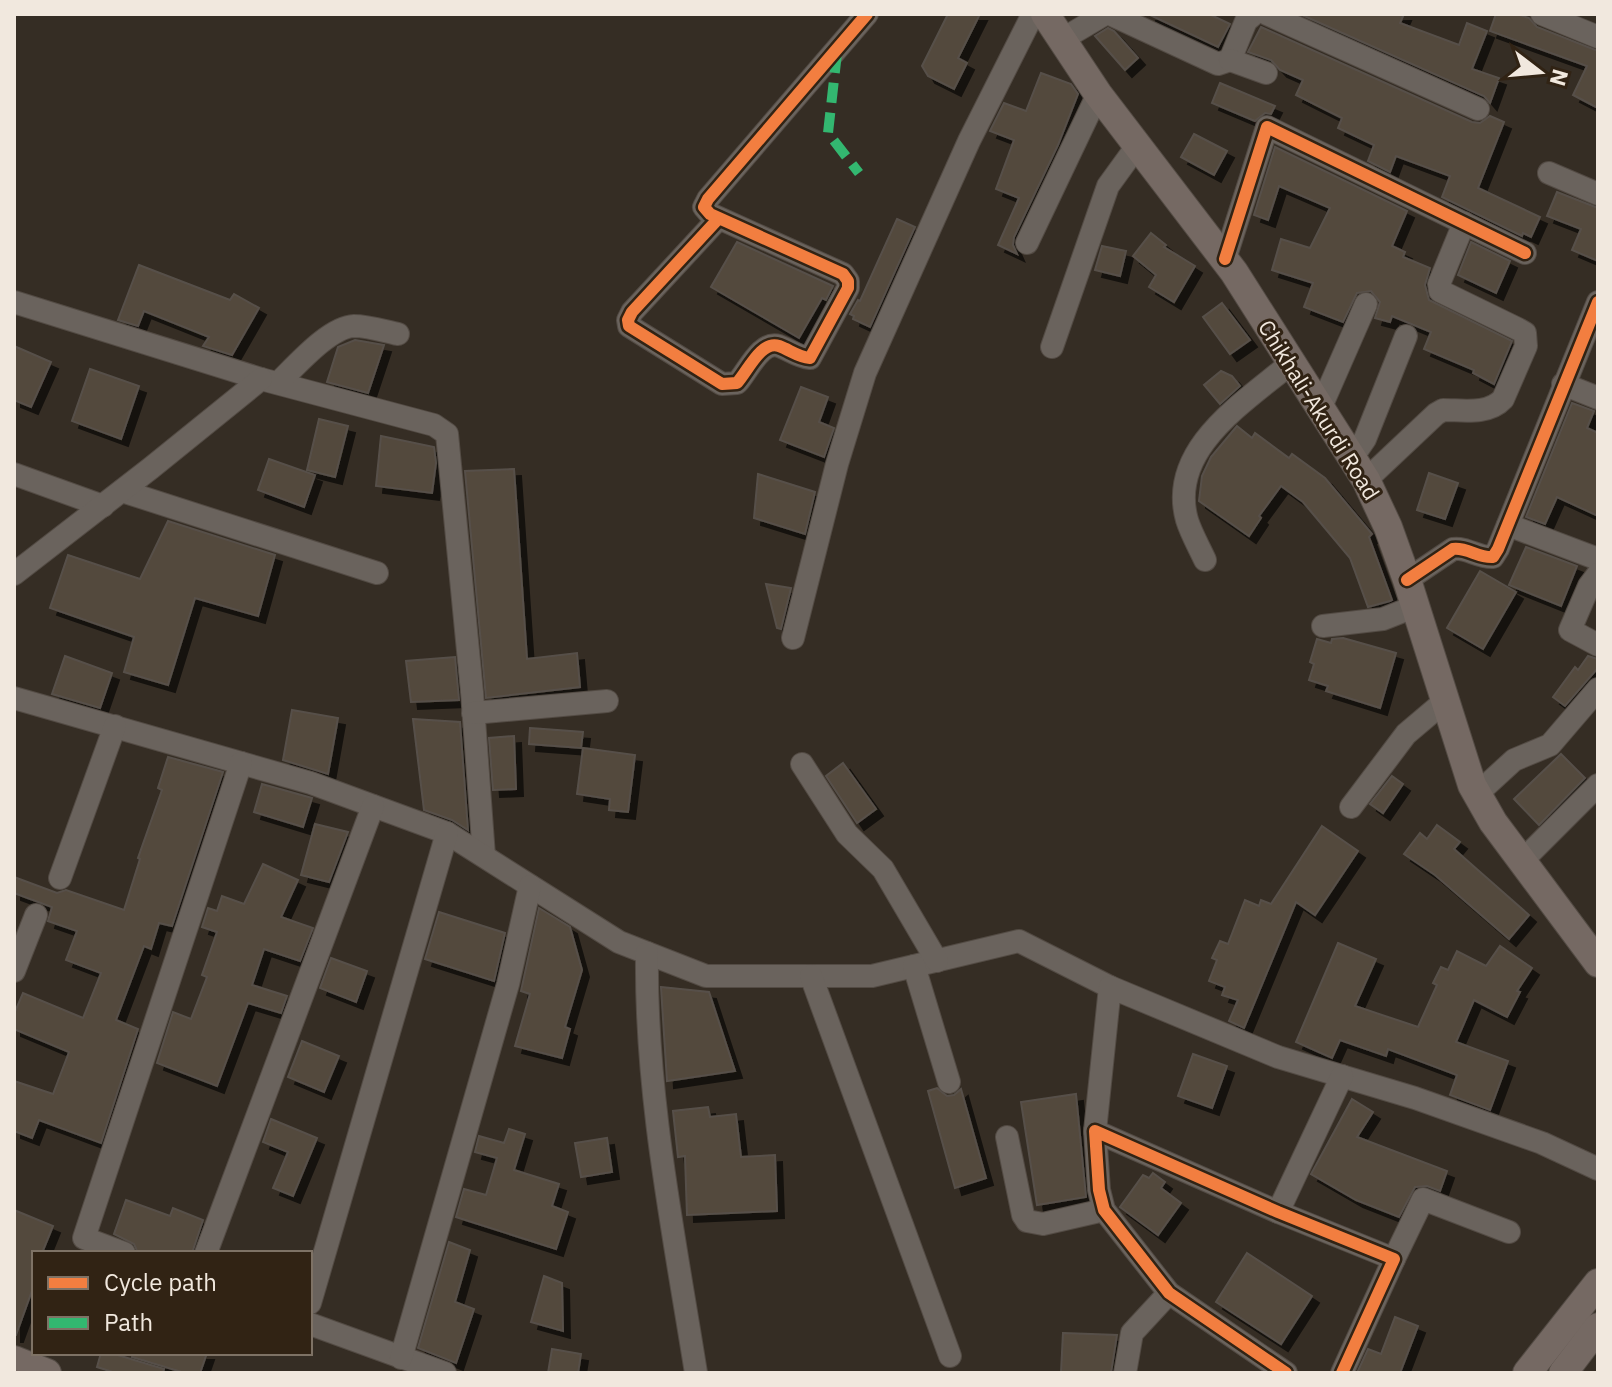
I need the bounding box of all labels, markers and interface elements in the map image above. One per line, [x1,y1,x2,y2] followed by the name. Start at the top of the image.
[1500,32,1580,112] north arrow
[1544,66,1576,89] text: N
[1252,314,1387,505] street label: Chikhali-Akurdi Road
[32,1251,312,1355] legend
[104,1266,217,1298] text: Cycle path
[104,1306,153,1338] text: Path

